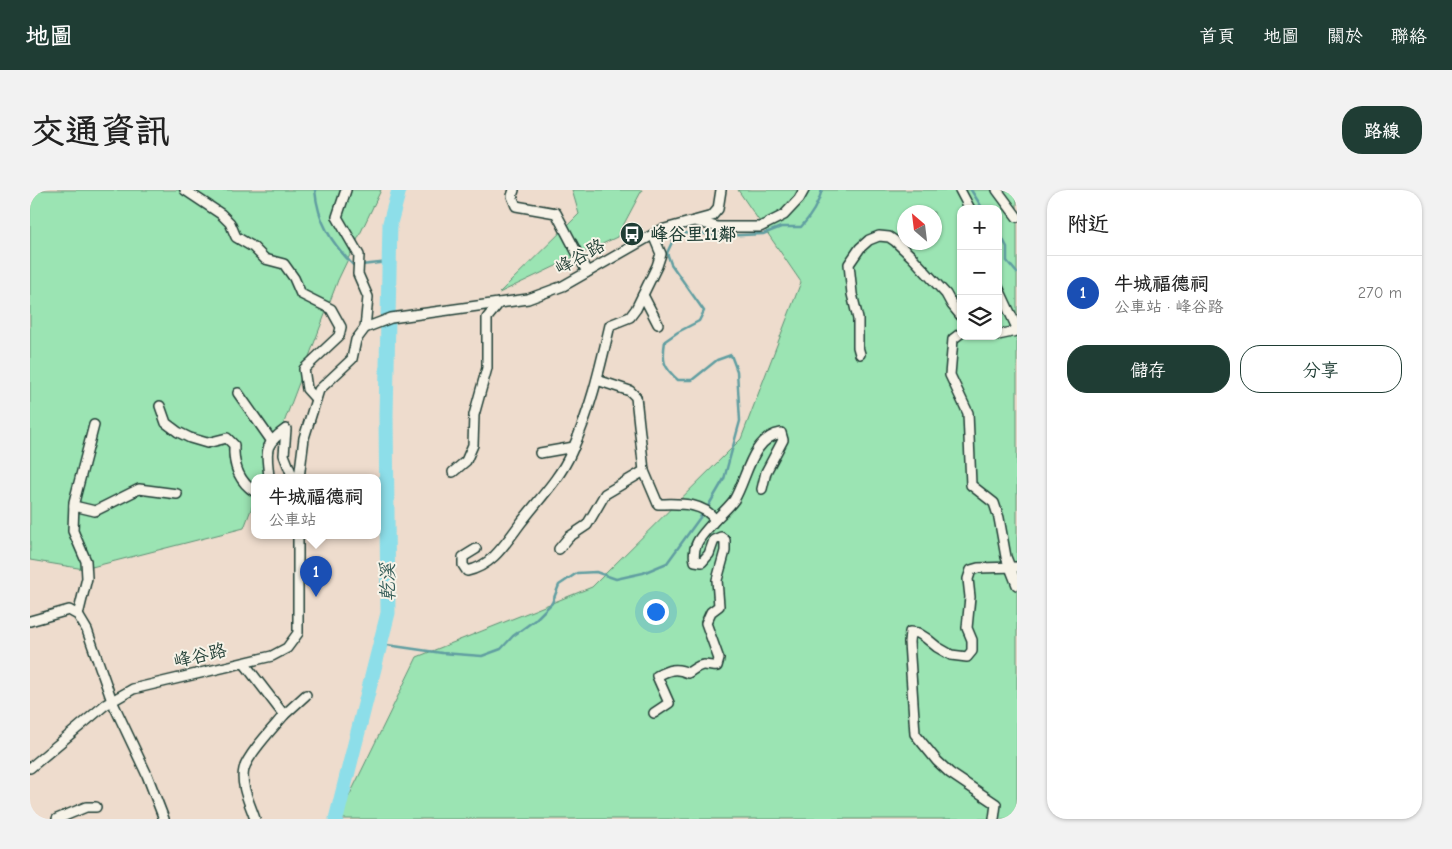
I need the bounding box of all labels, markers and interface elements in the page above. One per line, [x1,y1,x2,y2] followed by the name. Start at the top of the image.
[25,22,73,50] text: 地圖
[1199,26,1235,47] text: 首頁
[1263,26,1299,47] text: 地圖
[1327,26,1363,47] text: 關於
[1391,26,1427,47] text: 聯絡
[1342,106,1422,154] button: 路線
[30,111,170,152] text: 交通資訊
[897,205,942,250] north arrow
[957,205,1002,340] map controls
[957,205,1002,250] button: +
[1067,212,1109,236] text: 附近
[619,221,645,247] bus stop icon: 峰谷里11鄰
[650,224,736,245] place label: 峰谷里11鄰
[551,235,609,279] street label: 峰谷路
[957,250,1002,295] button: −
[1114,273,1209,295] text: 牛城福德祠
[1080,284,1086,302] text: 1
[1358,284,1402,302] text: 270 m
[957,295,1002,340] button: layers
[1114,298,1224,316] text: 公車站 · 峰谷路
[1067,345,1230,393] button: 儲存
[1240,345,1402,393] button: 分享
[251,474,381,539] popup
[268,486,364,508] text: 牛城福德祠
[268,511,317,529] text: 公車站
[300,556,332,597] pin: 1
[377,562,399,601] water label: 乾溪
[643,599,669,625] your location
[171,640,229,672] street label: 峰谷路

